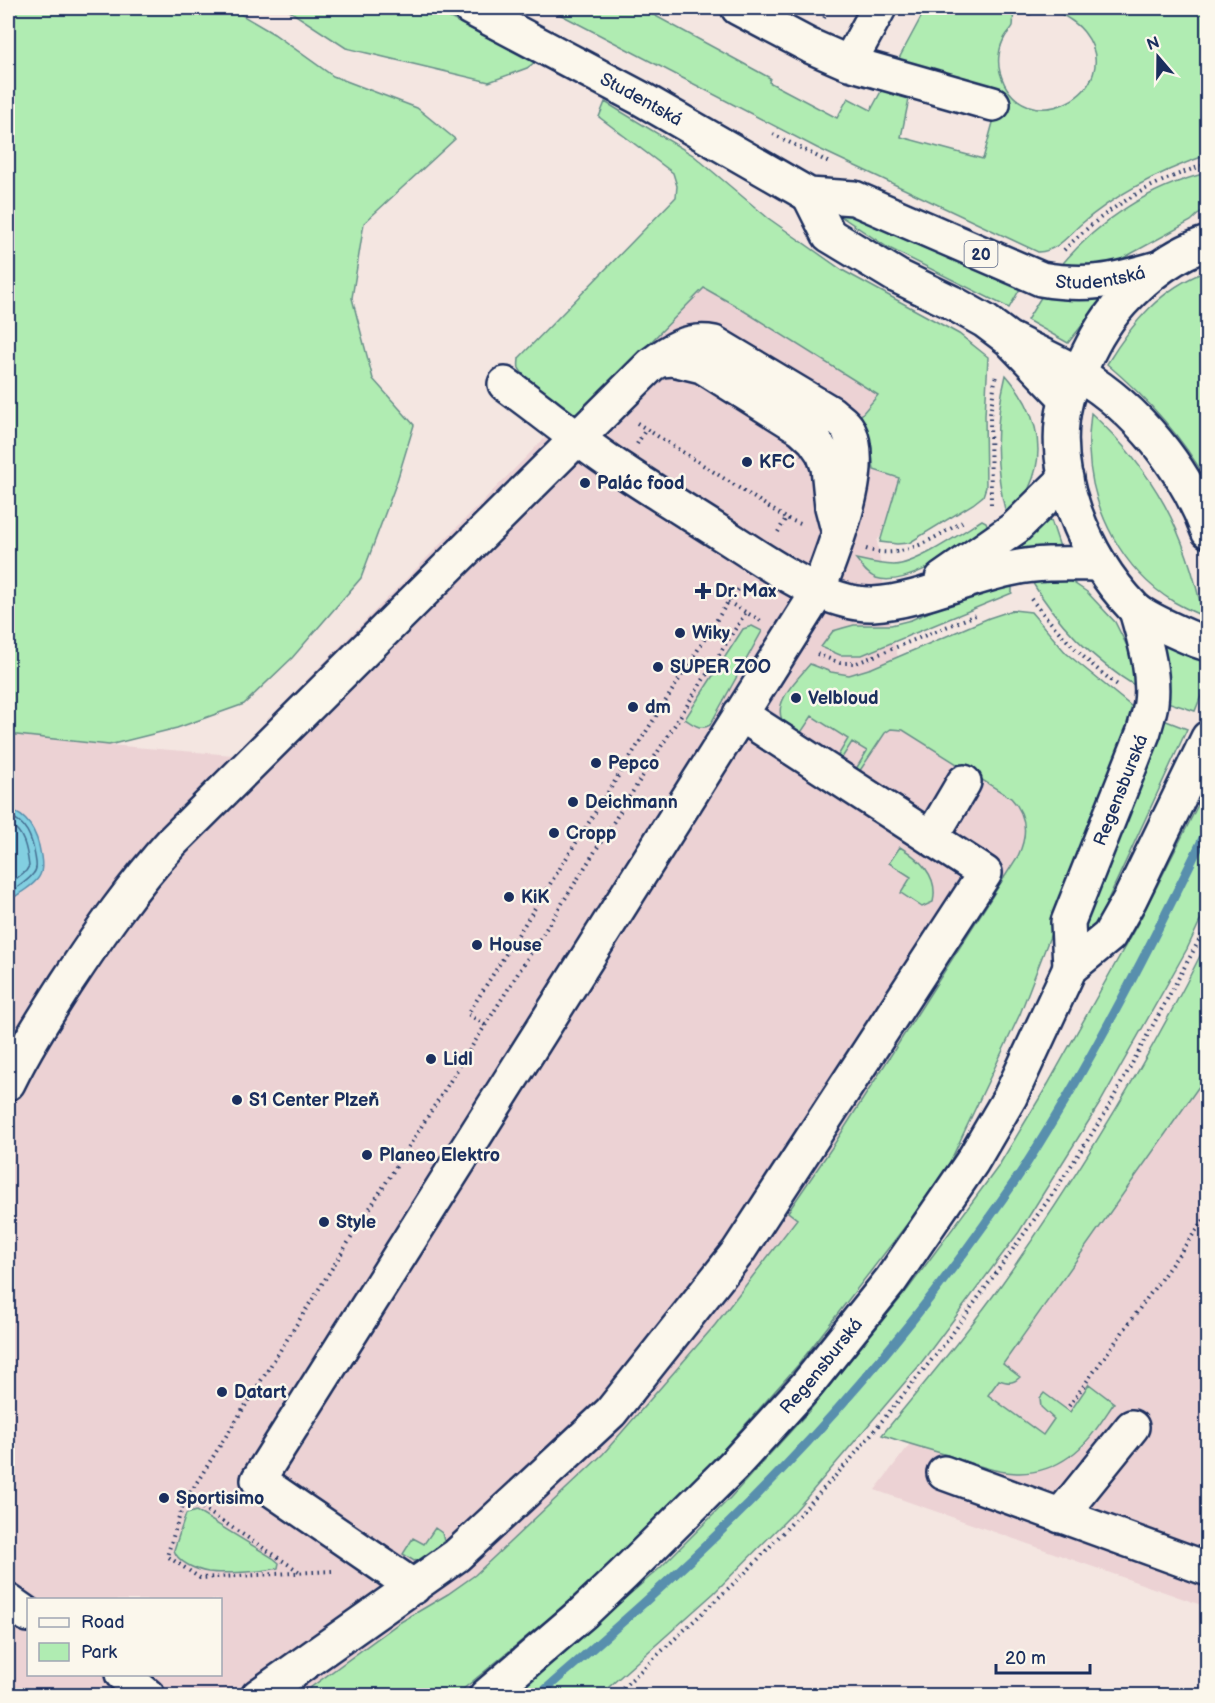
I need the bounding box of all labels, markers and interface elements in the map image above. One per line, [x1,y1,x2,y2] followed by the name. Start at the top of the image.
[1128,27,1188,87] north arrow
[1144,33,1162,55] text: N
[596,69,686,131] street label: Studentská
[964,241,998,267] road number: 20
[1055,262,1148,294] street label: Studentská
[759,452,795,473] place label: KFC
[740,455,754,469] marker: KFC
[597,473,685,494] place label: Palác food
[578,476,592,490] marker: Palác food
[715,581,776,602] place label: Dr. Max
[696,584,710,598] marker: Dr. Max
[692,623,731,644] place label: Wiky
[673,626,687,640] marker: Wiky
[670,657,771,678] place label: SUPER ZOO
[651,660,665,674] marker: SUPER ZOO
[808,688,879,709] place label: Velbloud
[789,691,803,705] marker: Velbloud
[645,697,671,718] place label: dm
[626,700,640,714] marker: dm
[1089,732,1152,849] street label: Regensburská
[608,753,659,774] place label: Pepco
[589,756,603,770] marker: Pepco
[585,792,678,813] place label: Deichmann
[566,795,580,809] marker: Deichmann
[566,823,616,844] place label: Cropp
[547,826,561,840] marker: Cropp
[521,887,550,908] place label: KiK
[502,890,516,904] marker: KiK
[489,935,542,956] place label: House
[470,938,484,952] marker: House
[443,1049,473,1070] place label: Lidl
[424,1052,438,1066] marker: Lidl
[249,1090,379,1111] place label: S1 Center Plzeň
[230,1093,244,1107] marker: S1 Center Plzeň
[379,1145,500,1166] place label: Planeo Elektro
[360,1148,374,1162] marker: Planeo Elektro
[336,1212,376,1233] place label: Style
[317,1215,331,1229] marker: Style
[776,1314,867,1418] street label: Regensburská
[234,1382,286,1403] place label: Datart
[215,1385,229,1399] marker: Datart
[176,1488,264,1509] place label: Sportisimo
[157,1491,171,1505] marker: Sportisimo
[27,1598,222,1676] legend
[81,1612,125,1633] text: Road
[996,1637,1090,1675] scale bar
[81,1642,117,1663] text: Park
[1005,1648,1046,1669] text: 20 m

